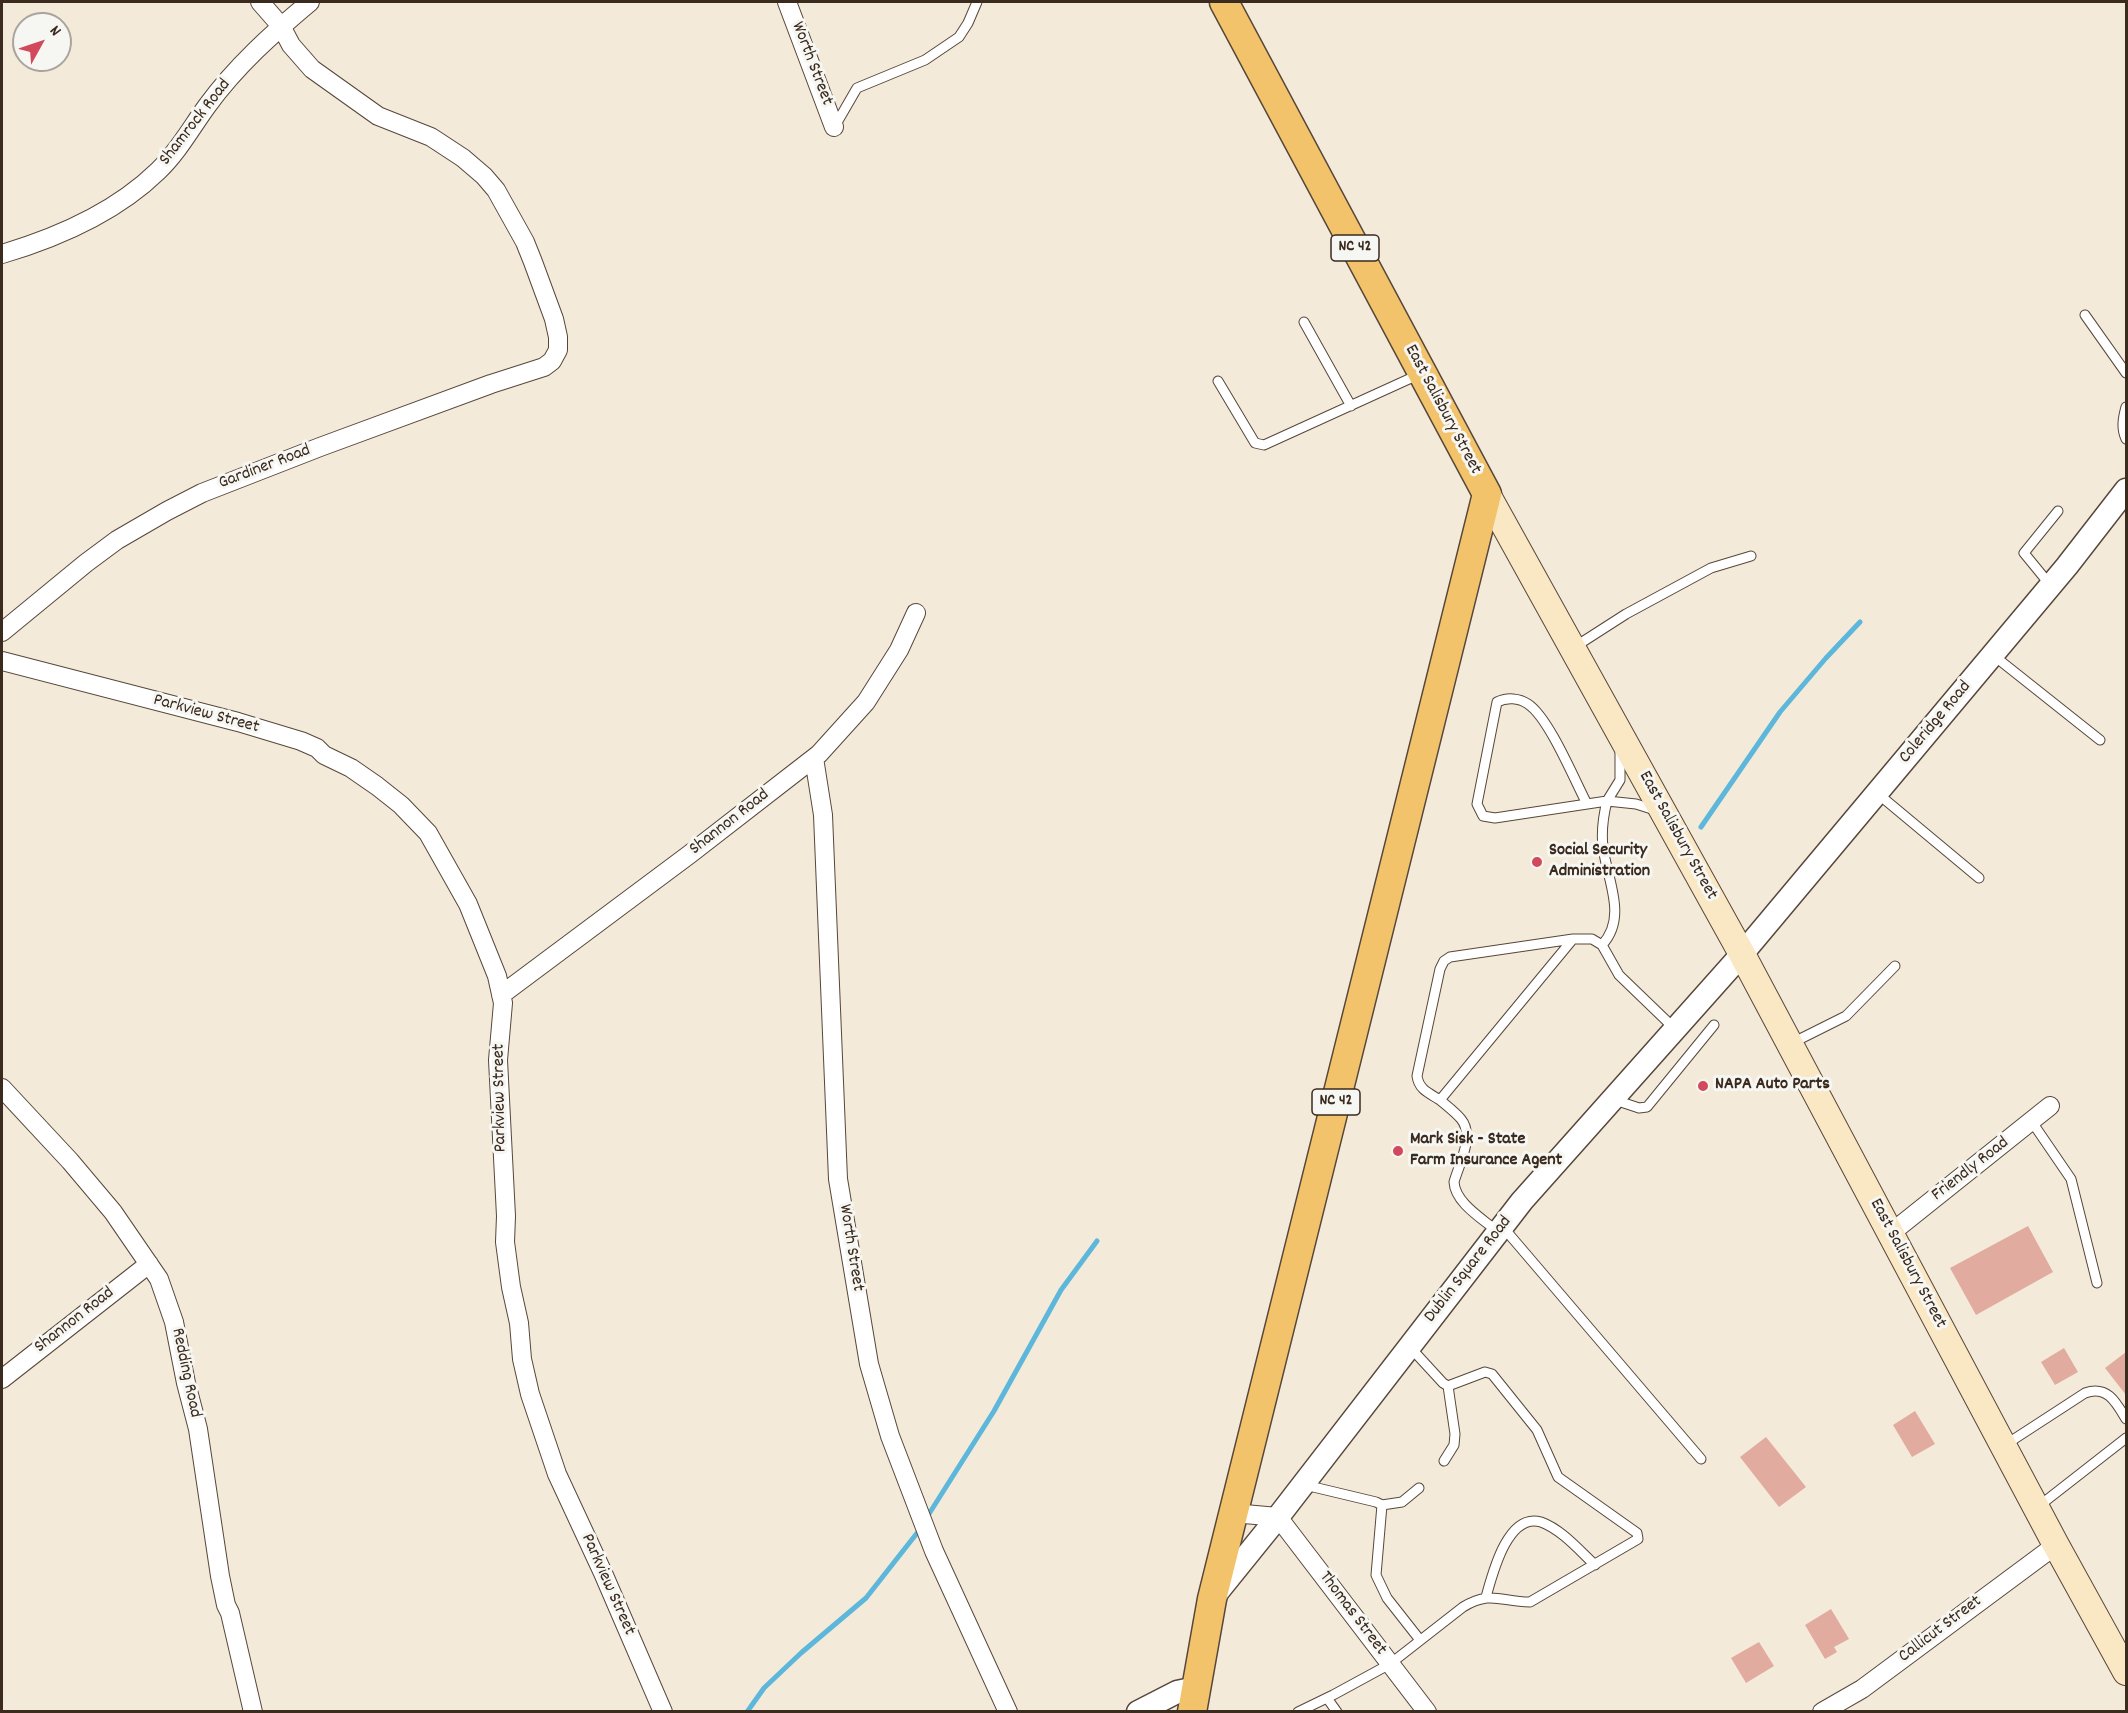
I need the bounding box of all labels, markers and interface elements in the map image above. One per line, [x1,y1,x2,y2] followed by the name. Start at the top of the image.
[12,12,72,72] north arrow
[785,19,837,109] street label: Worth Street
[43,21,66,42] text: N
[155,75,237,171] street label: Shamrock Road
[1331,235,1379,261] road number: NC 42
[1399,341,1485,479] street label: East Salisbury Street
[216,441,314,495] street label: Gardiner Road
[1895,677,1977,769] street label: Coleridge Road
[151,690,261,740] street label: Parkview Street
[1633,768,1721,904] street label: East Salisbury Street
[686,785,774,861] street label: Shannon Road
[1549,841,1650,884] place label: Social Security Administration
[1530,855,1544,869] marker: Social Security Administration
[489,1043,513,1153] street label: Parkview Street
[1715,1075,1830,1097] place label: NAPA Auto Parts
[1696,1079,1710,1093] marker: NAPA Auto Parts
[1312,1089,1360,1115] road number: NC 42
[1410,1130,1562,1172] place label: Mark Sisk - State Farm Insurance Agent
[1928,1133,2014,1207] street label: Friendly Road
[1391,1144,1405,1158] marker: Mark Sisk - State Farm Insurance Agent
[1864,1195,1950,1333] street label: East Salisbury Street
[832,1203,868,1293] street label: Worth Street
[1421,1212,1517,1328] street label: Dublin Square Road
[31,1283,119,1359] street label: Shannon Road
[165,1326,205,1420] street label: Redding Road
[575,1531,639,1639] street label: Parkview Street
[1313,1568,1391,1660] street label: Thomas Street
[1895,1592,1987,1668] street label: Callicut Street

